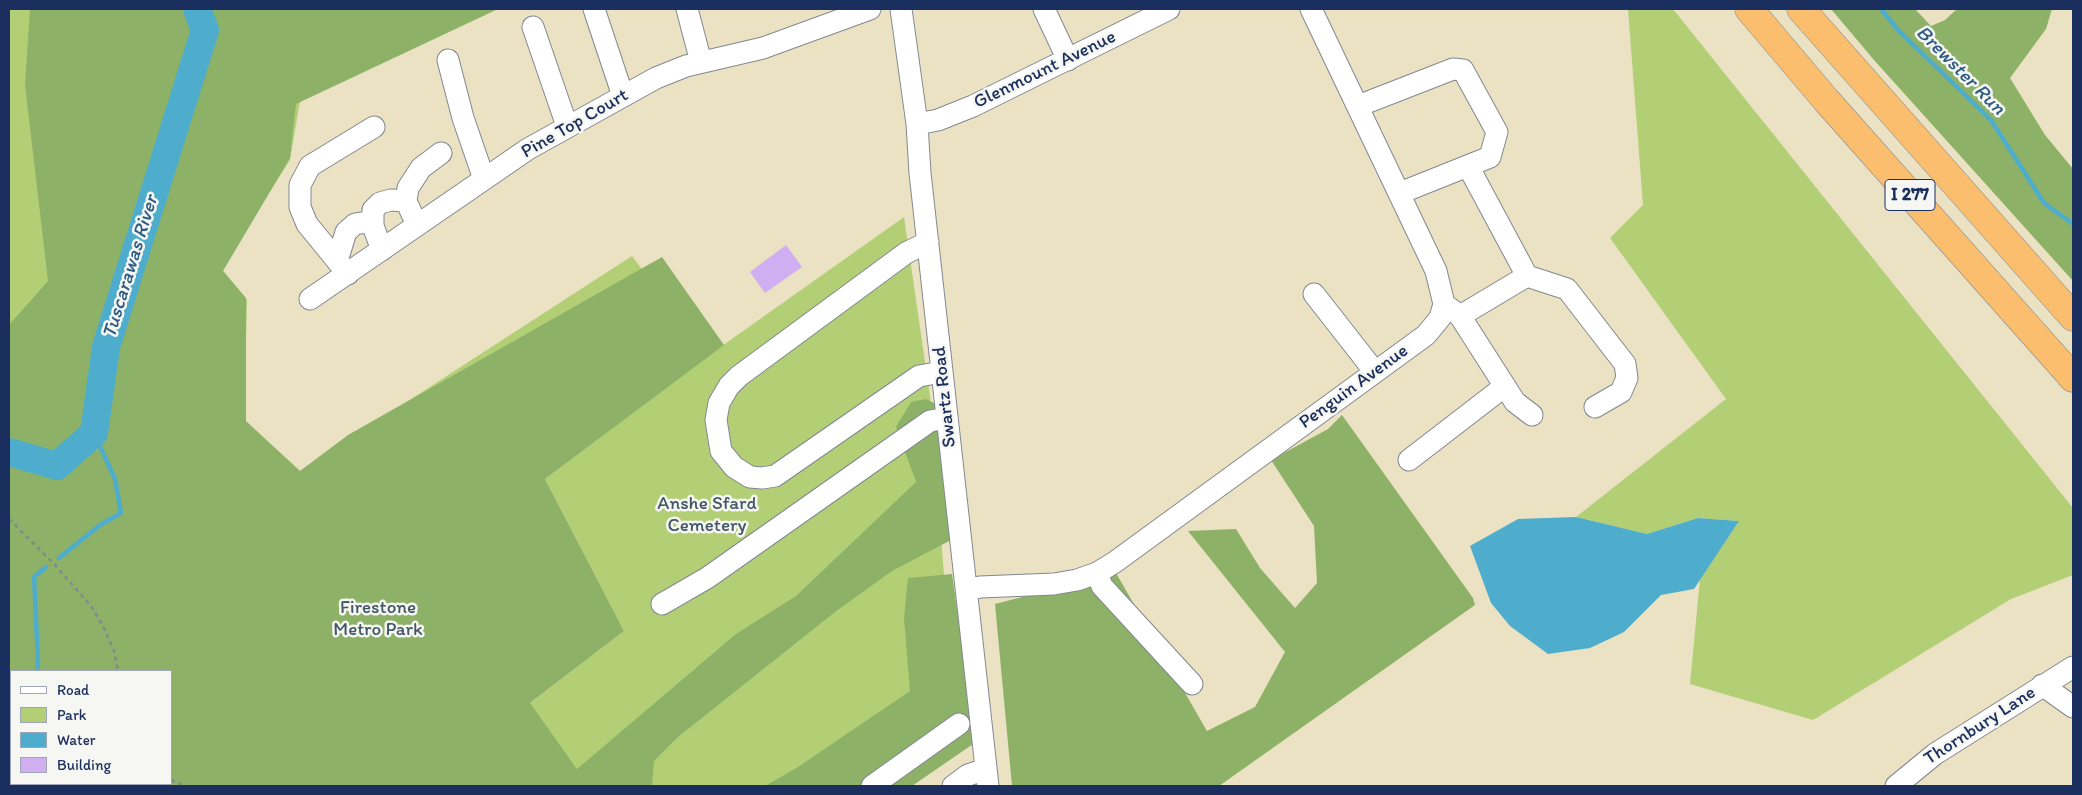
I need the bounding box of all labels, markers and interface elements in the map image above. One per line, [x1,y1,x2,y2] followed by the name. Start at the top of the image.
[1910,21,2010,121] water label: Brewster Run
[970,26,1120,114] street label: Glenmount Avenue
[518,84,632,164] street label: Pine Top Court
[1885,180,1935,210] road number: I 277
[98,193,164,341] water label: Tuscarawas River
[1295,340,1413,434] street label: Penguin Avenue
[928,345,962,449] street label: Swartz Road
[657,493,757,537] park label: Anshe Sfard Cemetery
[333,597,423,641] park label: Firestone Metro Park
[10,670,172,785] legend
[57,681,89,699] text: Road
[1920,681,2040,771] street label: Thornbury Lane
[57,706,87,724] text: Park
[57,731,95,749] text: Water
[57,756,111,774] text: Building

